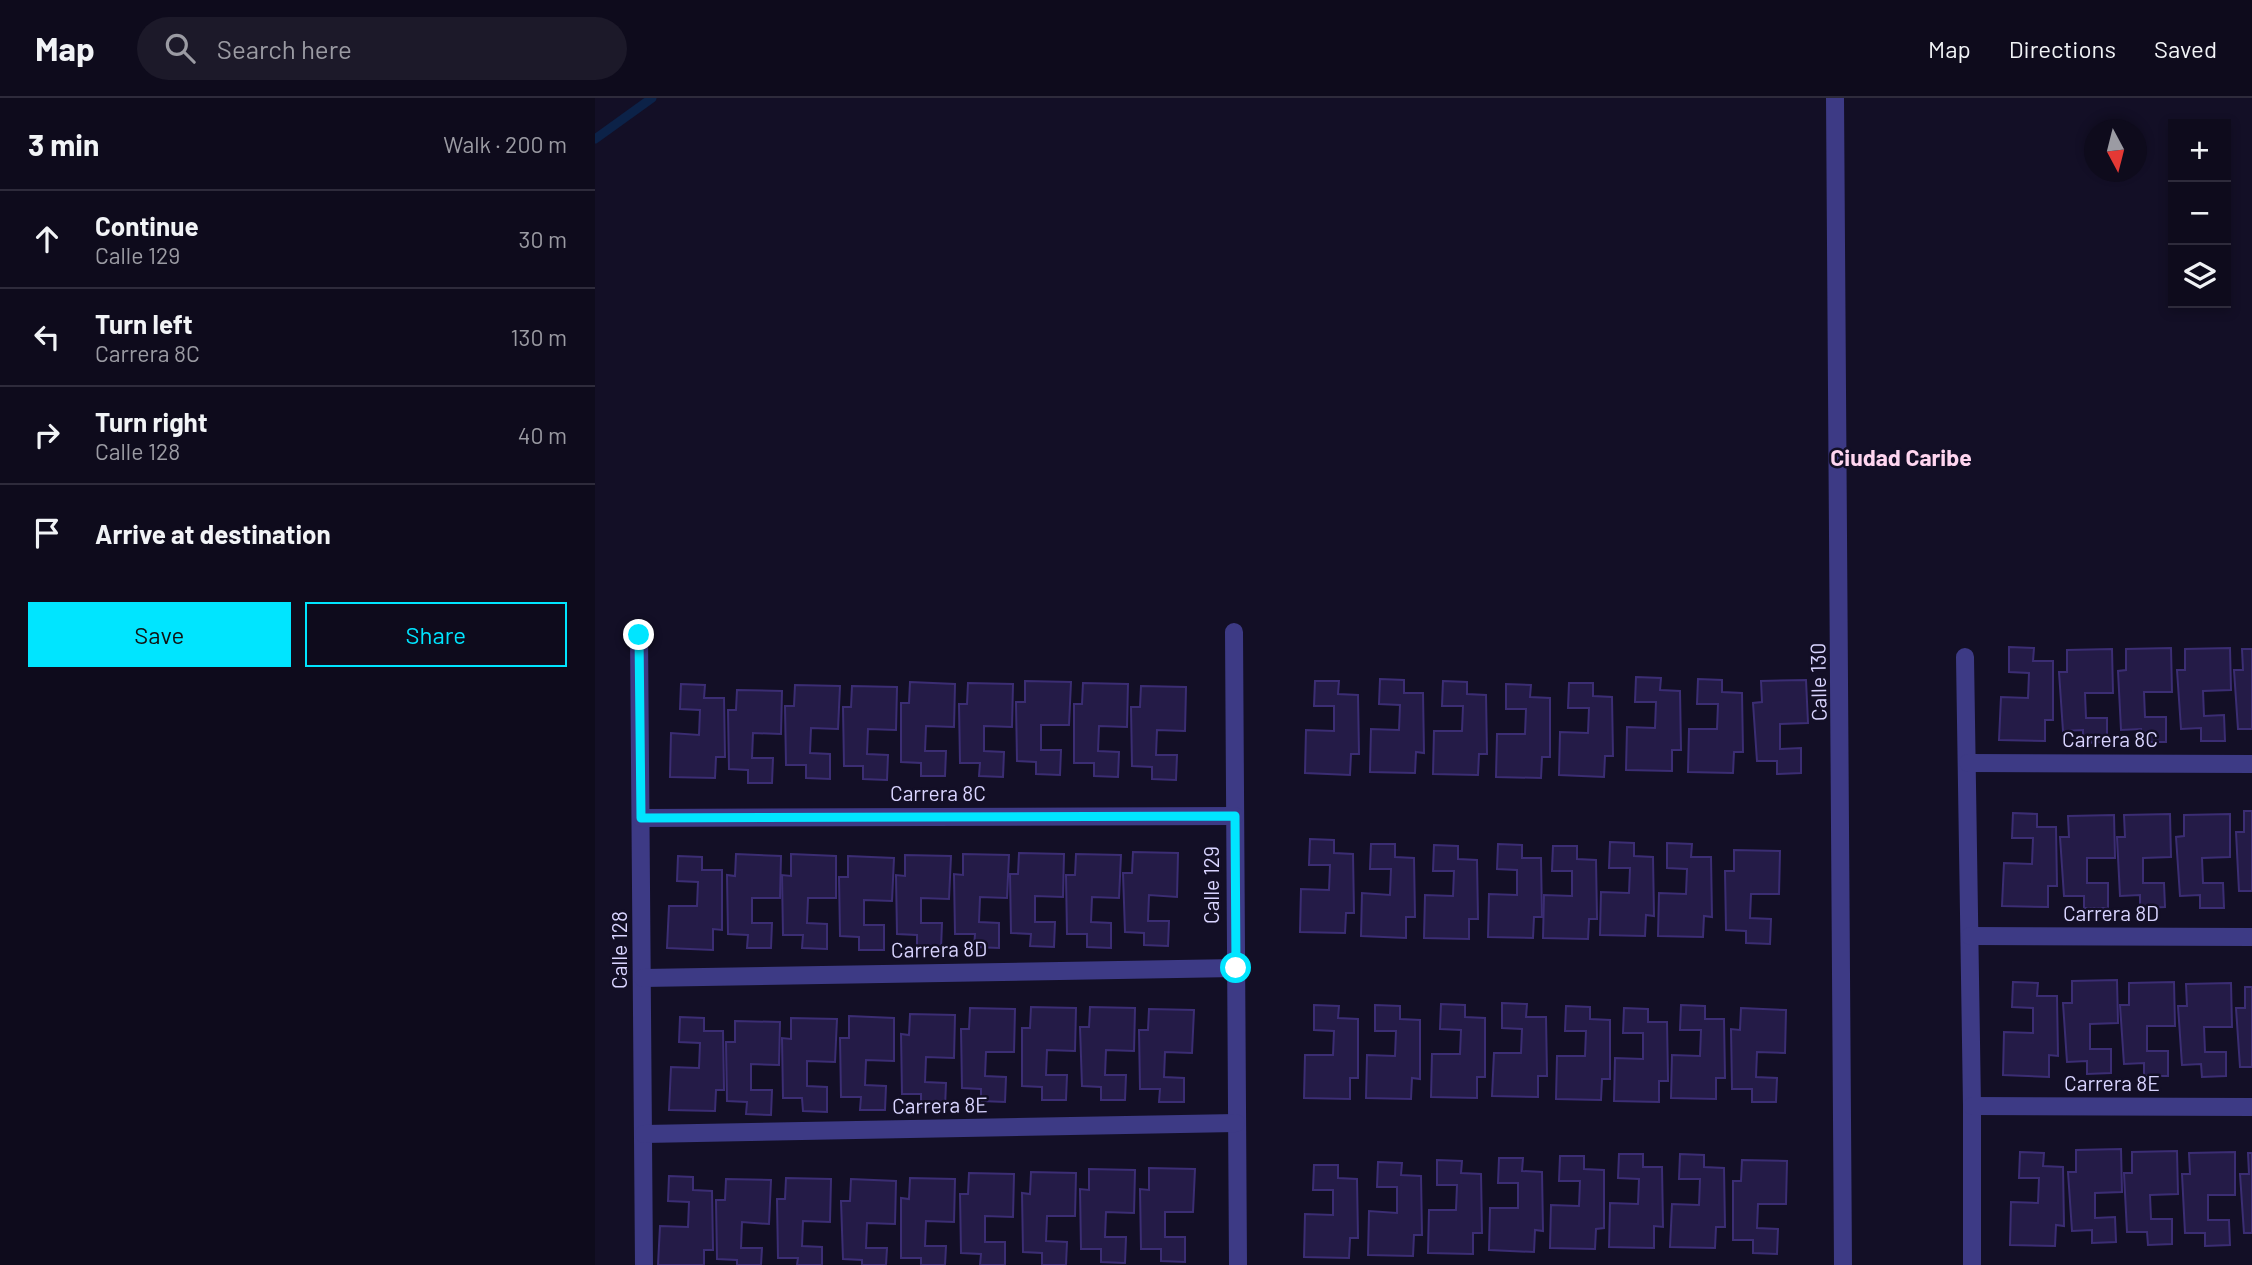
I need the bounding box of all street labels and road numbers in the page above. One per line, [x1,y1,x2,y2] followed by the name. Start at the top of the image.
[1804,643,1831,721] street label: Calle 130
[2062,726,2158,751] street label: Carrera 8C
[890,780,986,805] street label: Carrera 8C
[1198,846,1223,924] street label: Calle 129
[2063,900,2159,925] street label: Carrera 8D
[606,911,631,989] street label: Calle 128
[891,935,987,962] street label: Carrera 8D
[2064,1070,2160,1095] street label: Carrera 8E
[892,1091,988,1118] street label: Carrera 8E

